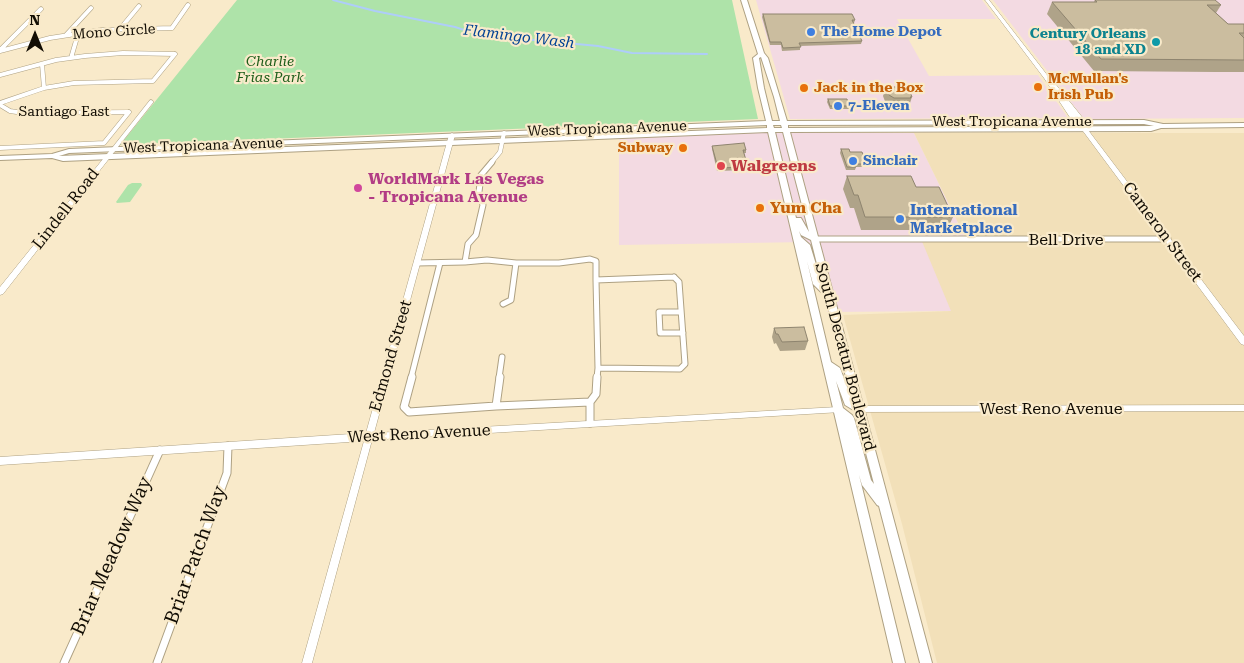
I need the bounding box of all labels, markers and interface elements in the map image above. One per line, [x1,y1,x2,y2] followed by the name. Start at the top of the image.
[10,10,60,60] north arrow
[30,12,40,28] text: N
[72,21,156,43] street label: Mono Circle
[463,21,575,53] water label: Flamingo Wash
[821,24,942,40] place label: The Home Depot
[805,26,817,38] marker: The Home Depot
[1030,26,1146,58] place label: Century Orleans 18 and XD
[1150,36,1162,48] marker: Century Orleans 18 and XD
[236,54,304,86] park label: Charlie Frias Park
[1048,71,1128,104] place label: McMullan's Irish Pub
[814,80,923,96] place label: Jack in the Box
[1032,81,1044,93] marker: McMullan's Irish Pub
[798,82,810,94] marker: Jack in the Box
[848,98,910,114] place label: 7-Eleven
[832,100,844,112] marker: 7-Eleven
[19,104,109,120] street label: Santiago East
[932,114,1092,130] street label: West Tropicana Avenue
[527,118,687,140] street label: West Tropicana Avenue
[123,135,283,157] street label: West Tropicana Avenue
[618,140,673,156] place label: Subway
[677,142,689,154] marker: Subway
[863,153,918,169] place label: Sinclair
[847,155,859,167] marker: Sinclair
[731,156,816,176] place label: Walgreens
[715,160,727,172] marker: Walgreens
[28,165,104,253] street label: Lindell Road
[368,169,544,207] place label: WorldMark Las Vegas - Tropicana Avenue
[1118,178,1206,286] street label: Cameron Street
[352,182,364,194] marker: WorldMark Las Vegas - Tropicana Avenue
[770,198,842,218] place label: Yum Cha
[910,200,1018,238] place label: International Marketplace
[754,202,766,214] marker: Yum Cha
[894,213,906,225] marker: International Marketplace
[1028,230,1104,250] street label: Bell Drive
[811,261,879,453] street label: South Decatur Boulevard
[366,298,416,414] street label: Edmond Street
[979,399,1123,419] street label: West Reno Avenue
[347,421,491,447] street label: West Reno Avenue
[67,473,157,639] street label: Briar Meadow Way
[160,483,232,627] street label: Briar Patch Way

